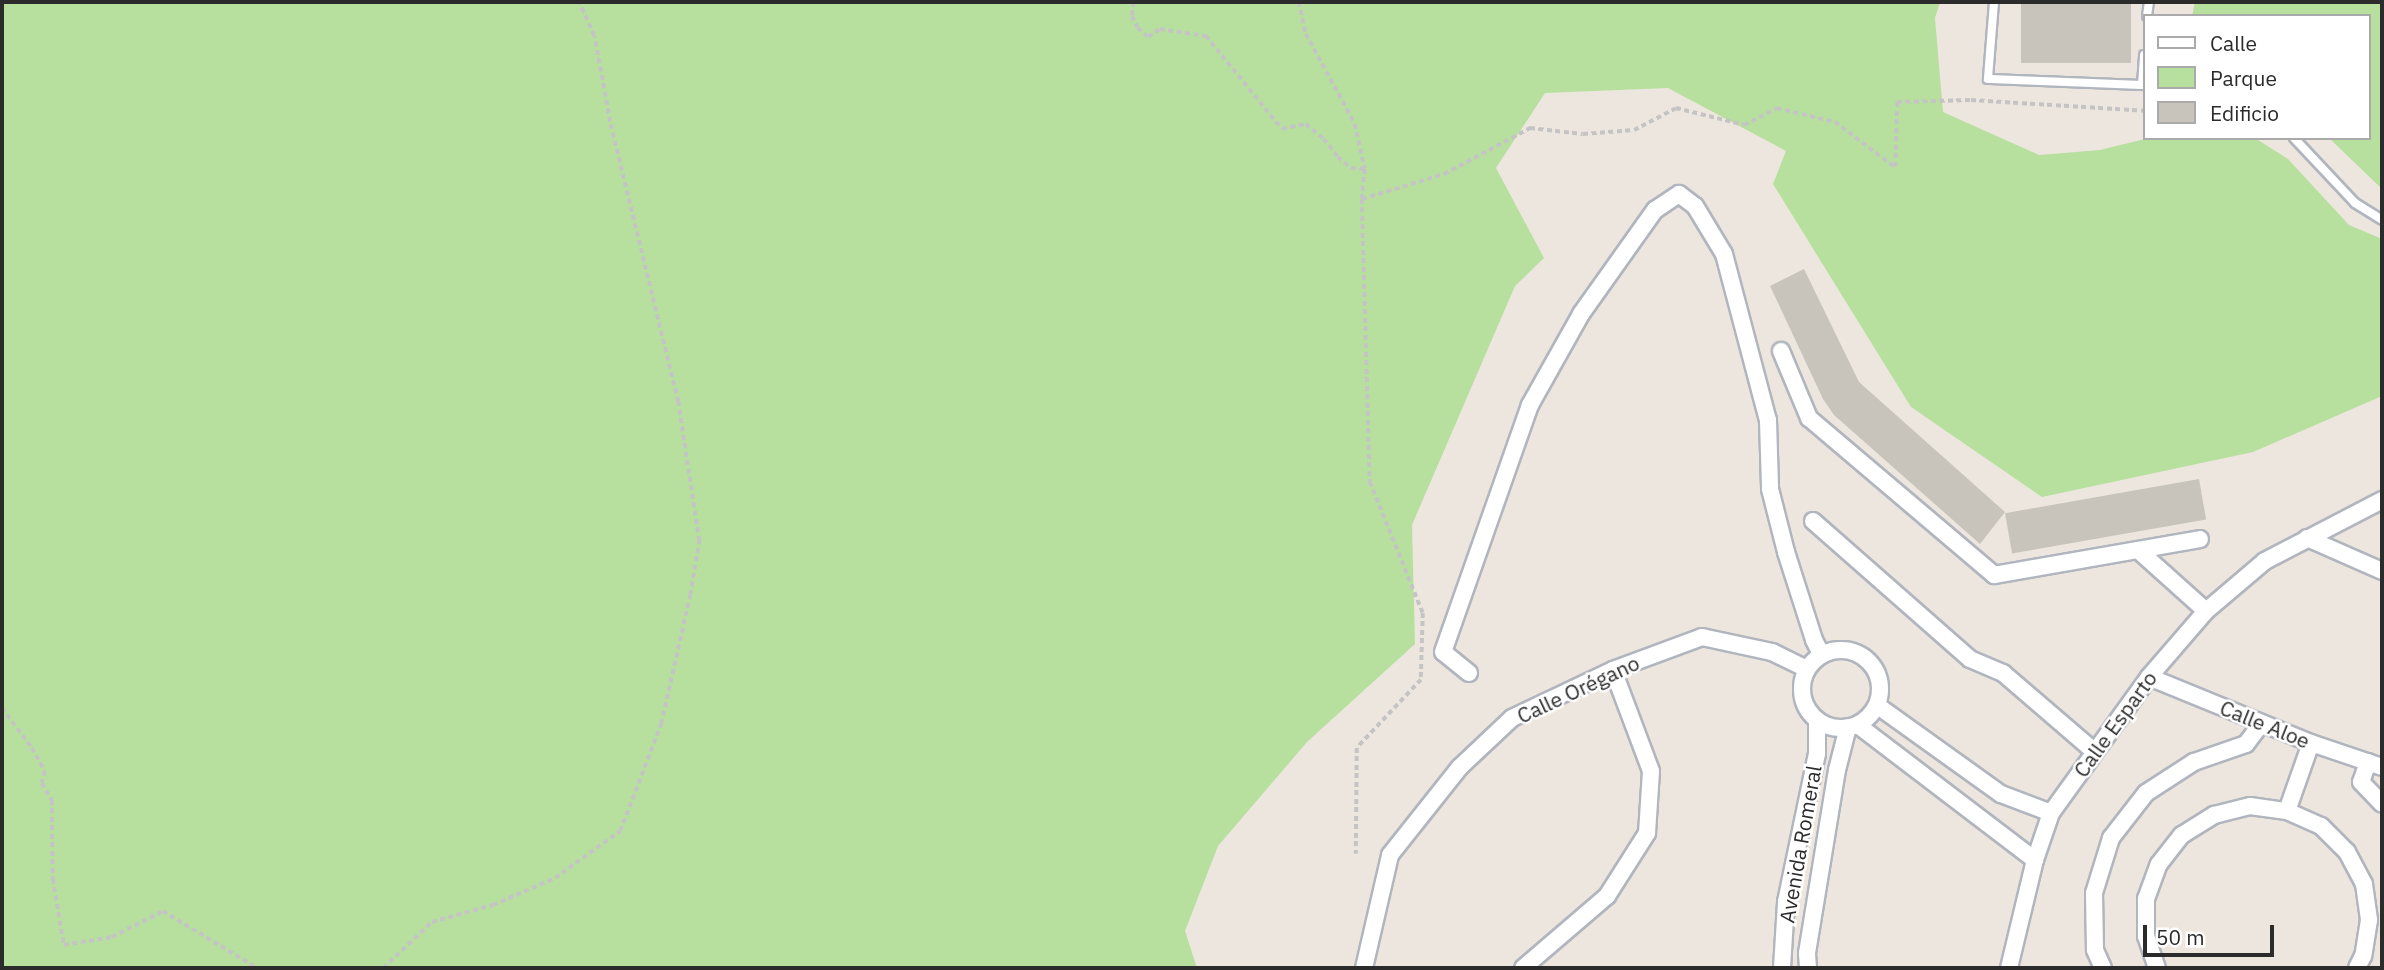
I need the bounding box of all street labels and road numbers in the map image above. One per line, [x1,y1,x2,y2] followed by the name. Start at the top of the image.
[1513,650,1643,728] street label: Calle Orégano
[2068,666,2162,782] street label: Calle Esparto
[2216,695,2314,753] street label: Calle Aloe
[1774,763,1826,925] street label: Avenida Romeral

